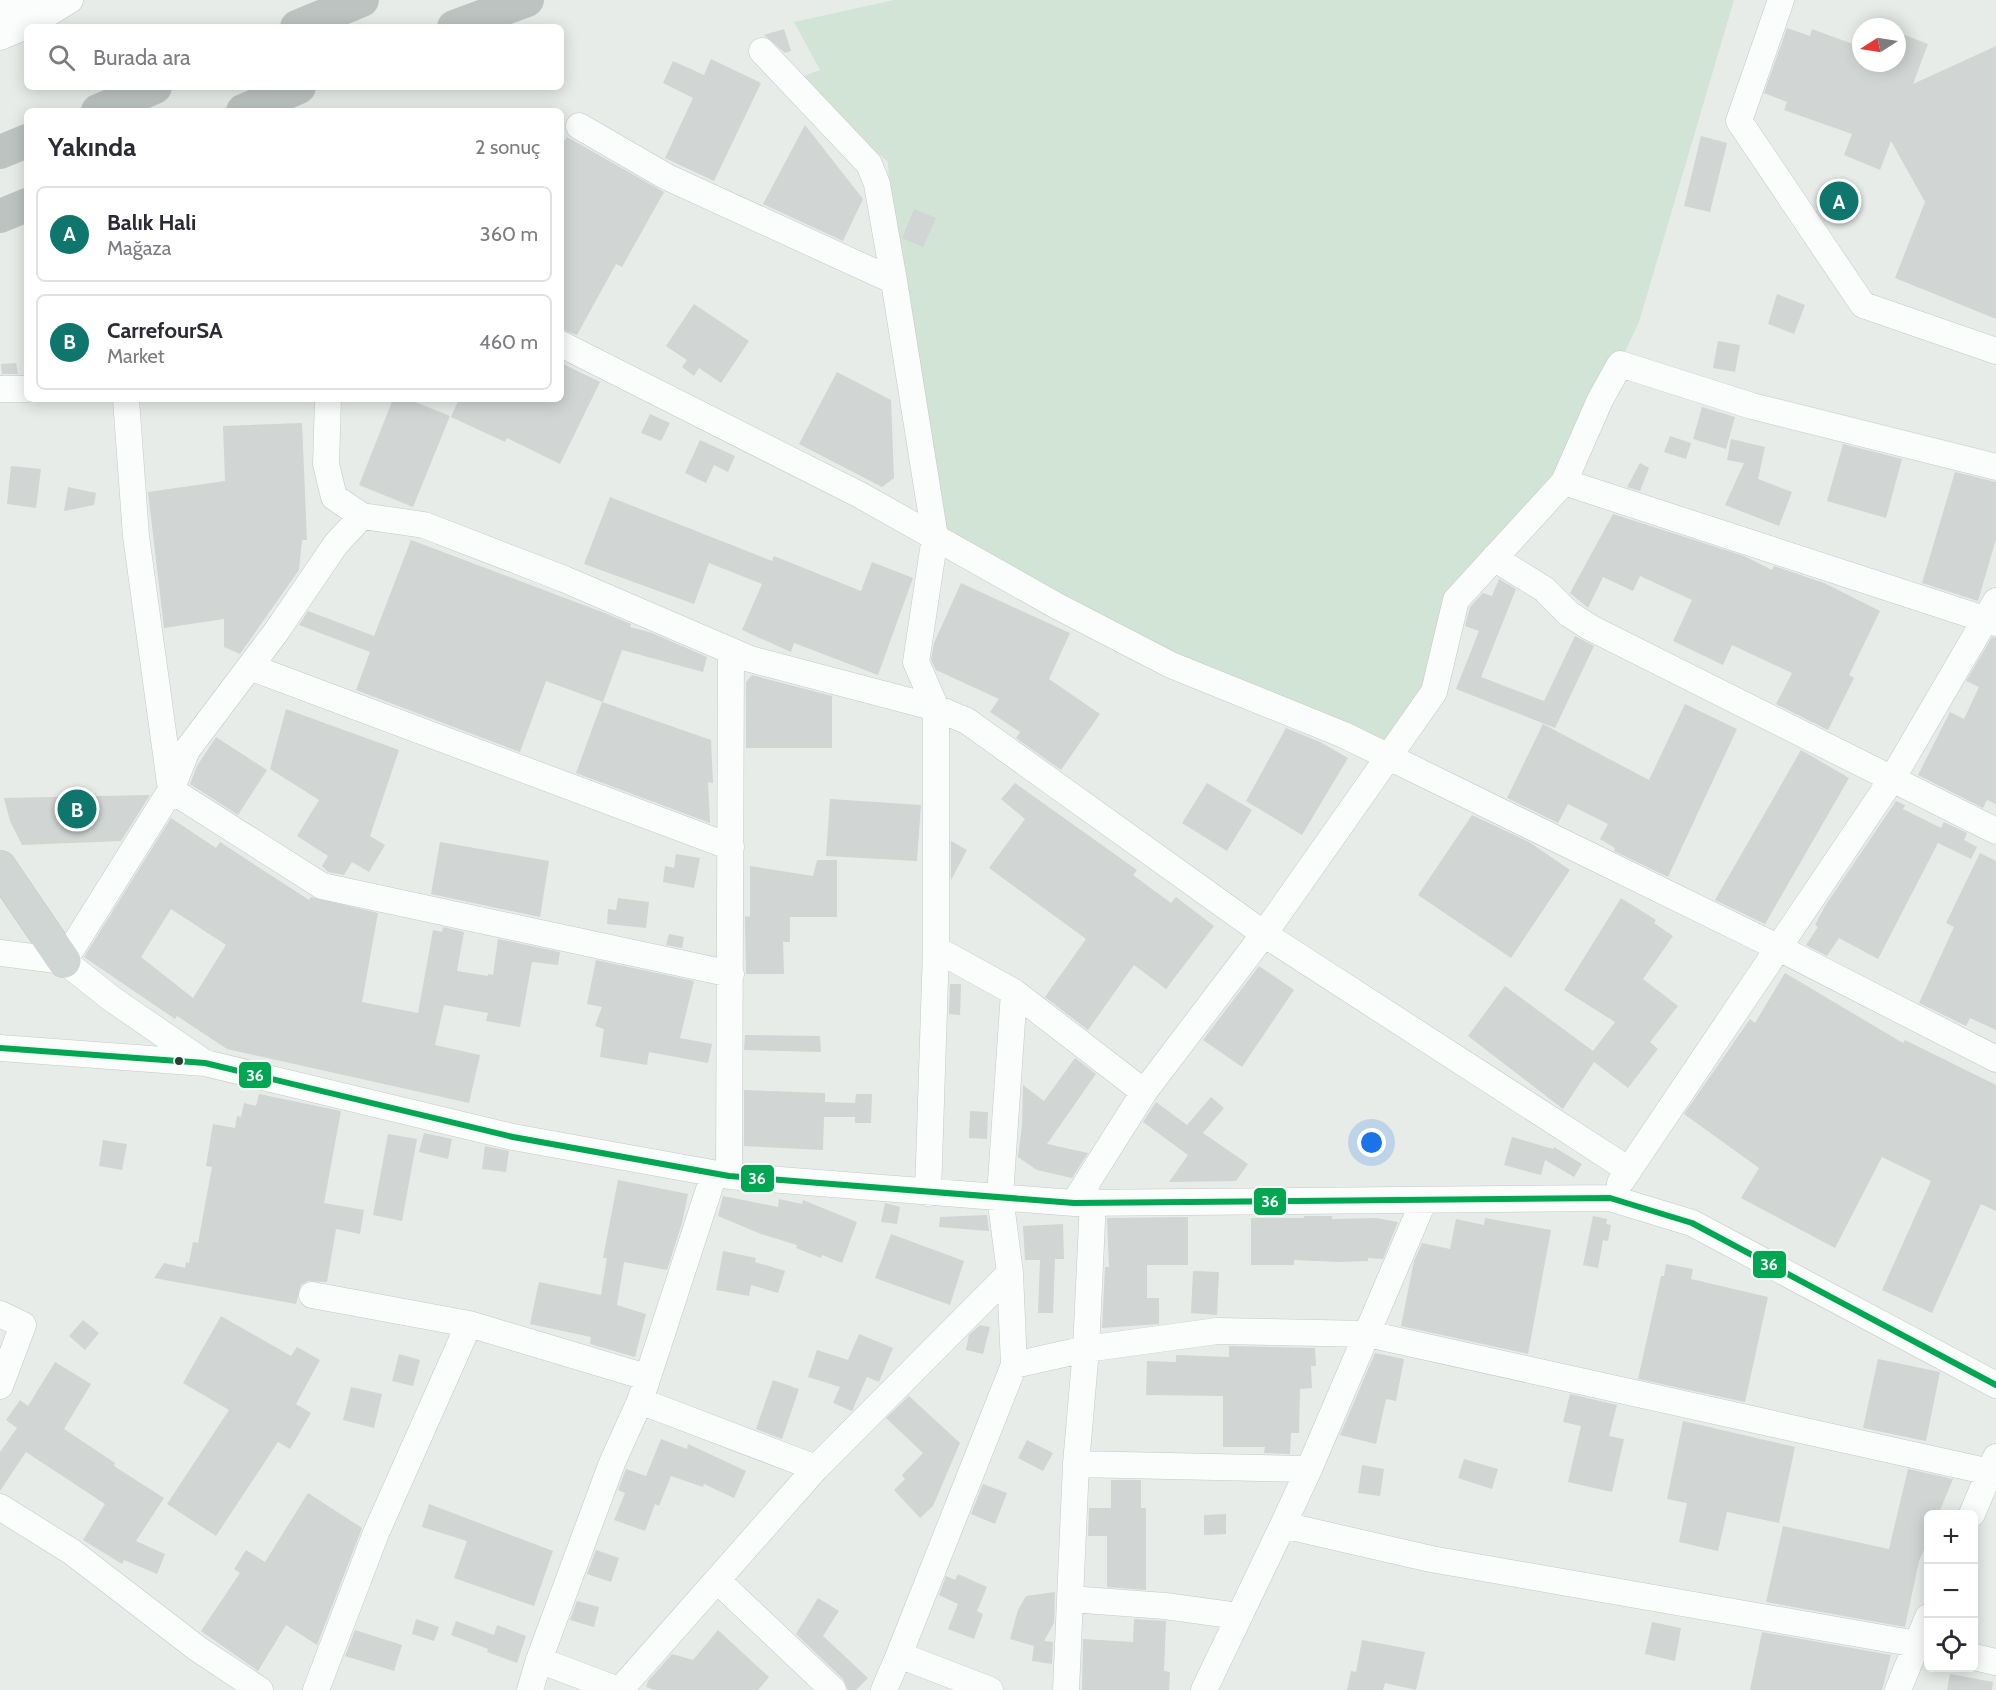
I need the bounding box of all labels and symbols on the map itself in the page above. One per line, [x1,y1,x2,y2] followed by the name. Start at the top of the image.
[1852,18,1906,72] north arrow
[1820,178,1858,224] pin: A
[58,786,97,832] pin: B
[173,1055,185,1067] unlabelled marker
[238,1061,272,1089] line badge: 36
[246,1066,264,1085] text: 36
[1357,1128,1386,1157] your location
[740,1164,775,1193] line badge: 36
[748,1169,766,1188] text: 36
[1253,1187,1287,1216] line badge: 36
[1261,1192,1279,1211] text: 36
[1752,1250,1787,1279] line badge: 36
[1760,1255,1778,1274] text: 36

